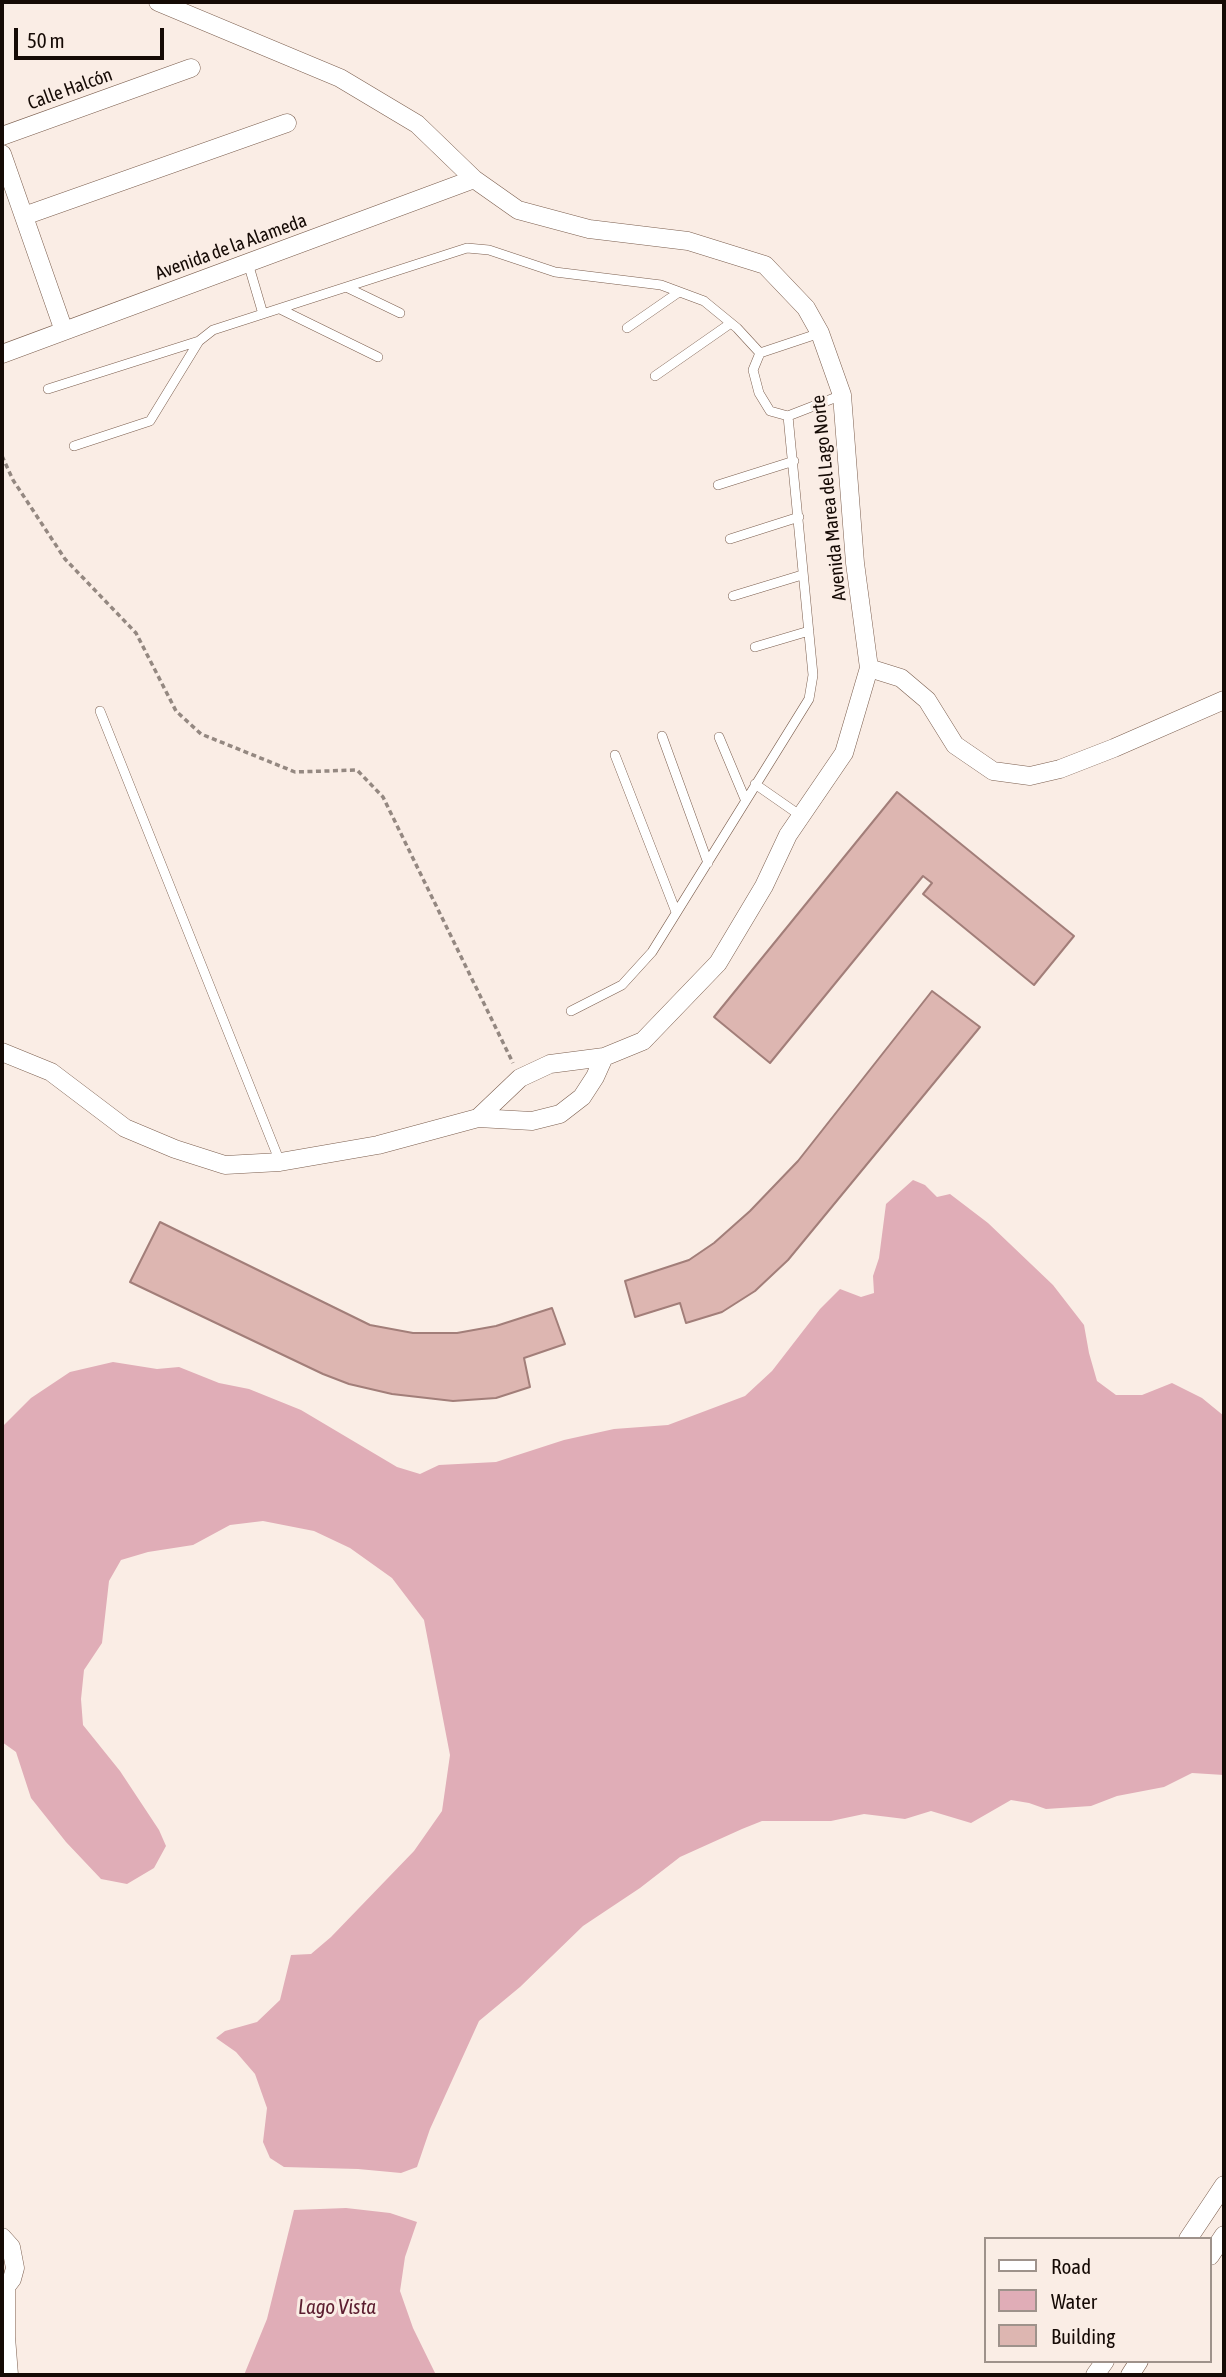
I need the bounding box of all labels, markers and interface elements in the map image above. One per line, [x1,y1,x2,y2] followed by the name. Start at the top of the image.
[18,14,168,58] scale bar
[27,28,65,52] text: 50 m
[25,63,115,115] street label: Calle Halcón
[152,209,310,285] street label: Avenida de la Alameda
[807,394,851,602] street label: Avenida Marea del Lago Norte
[984,2237,1212,2363] legend
[1051,2254,1091,2278] text: Road
[1051,2289,1097,2313] text: Water
[298,2294,376,2320] water label: Lago Vista
[1051,2324,1115,2348] text: Building

